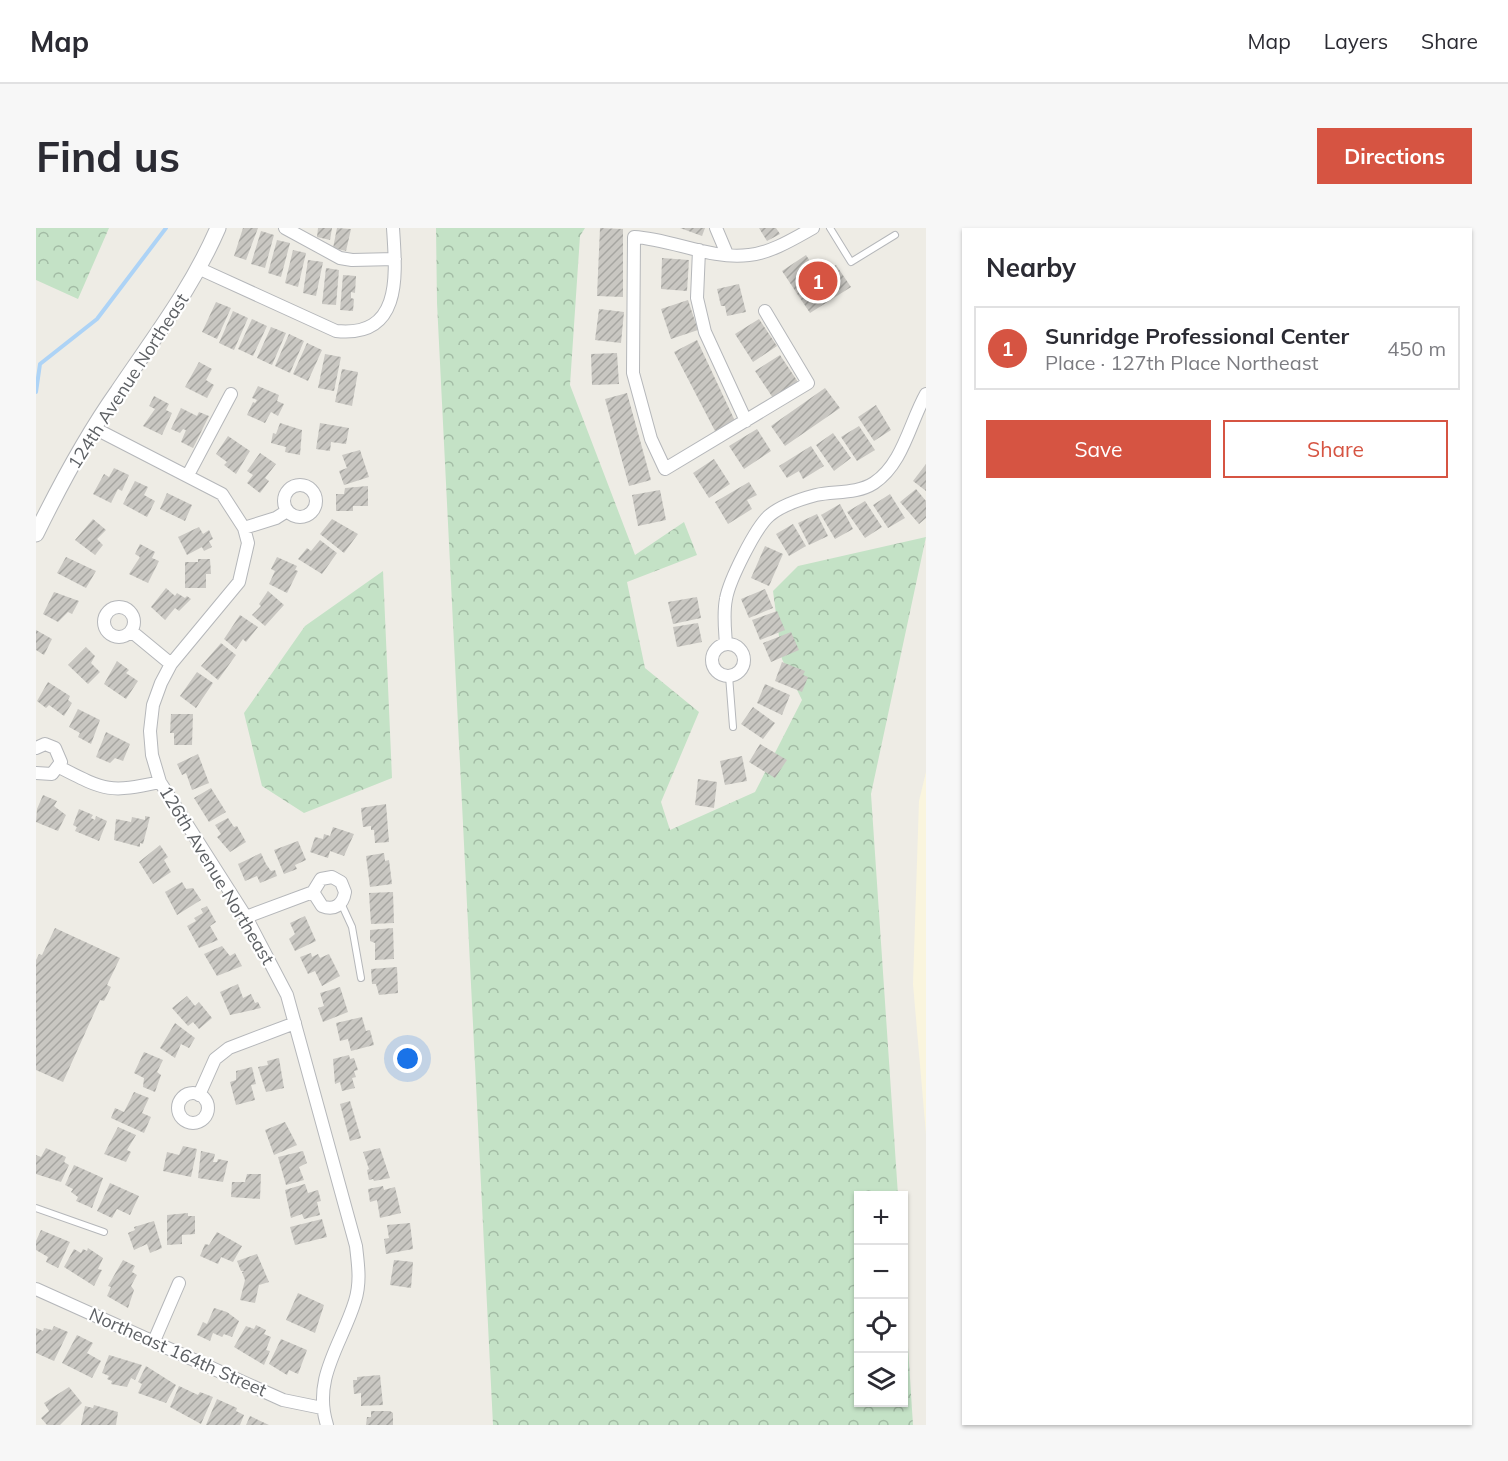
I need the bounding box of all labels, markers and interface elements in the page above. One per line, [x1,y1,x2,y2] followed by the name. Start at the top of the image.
[30,24,89,59] text: Map
[1248,28,1291,54] text: Map
[1324,28,1388,54] text: Layers
[1421,28,1478,54] text: Share
[1317,128,1472,184] button: Directions
[36,130,180,183] text: Find us
[986,251,1076,284] text: Nearby
[798,259,838,304] pin: 1
[63,289,193,473] street label: 124th Avenue Northeast
[1045,322,1349,350] text: Sunridge Professional Center
[1002,336,1014,361] text: 1
[1387,336,1446,361] text: 450 m
[1045,350,1319,375] text: Place · 127th Place Northeast
[986,420,1211,478] button: Save
[1223,420,1448,478] button: Share
[154,781,280,969] street label: 126th Avenue Northeast
[393,1044,422,1073] your location
[854,1191,908,1407] map controls
[854,1191,908,1245] button: +
[854,1245,908,1299] button: −
[854,1299,908,1353] button: locate
[86,1303,270,1401] street label: Northeast 164th Street
[854,1353,908,1407] button: layers

